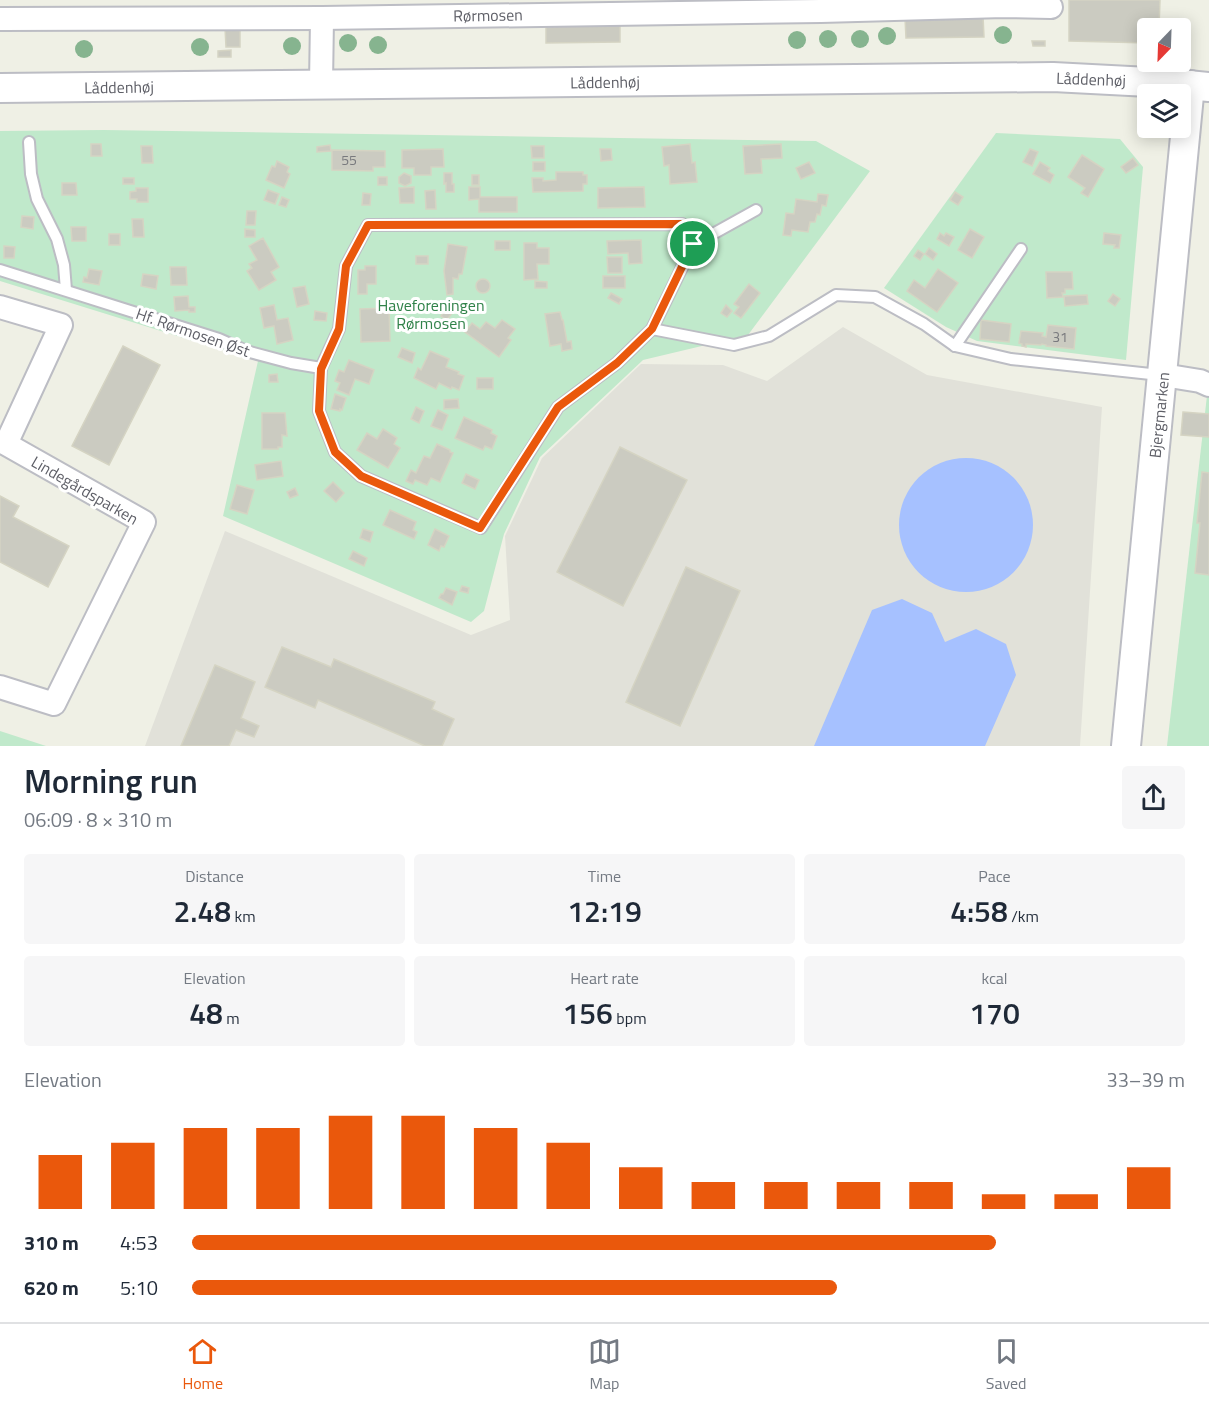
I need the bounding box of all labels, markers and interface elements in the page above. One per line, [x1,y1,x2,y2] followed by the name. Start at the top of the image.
[453,2,523,28] street label: Rørmosen
[1137,18,1191,72] north arrow
[1137,18,1191,138] map controls
[1056,66,1126,92] street label: Låddenhøj
[570,69,640,95] street label: Låddenhøj
[84,74,154,100] street label: Låddenhøj
[1137,84,1191,138] button: layers
[341,149,357,170] house number: 55
[667,218,718,269] pin
[676,227,709,260] icon: arrive
[377,293,485,335] park label: Haveforeningen Rørmosen
[133,301,254,363] street label: Hf. Rørmosen Øst
[1052,326,1068,347] house number: 31
[1143,371,1175,459] street label: Bjergmarken
[27,450,143,530] street label: Lindegårdsparken
[24,756,198,806] text: Morning run
[1122,766,1185,829] button: share
[24,804,172,835] text: 06:09 · 8 × 310 m
[185,864,244,888] text: Distance
[588,864,621,888] text: Time
[978,864,1011,888] text: Pace
[173,888,231,934] text: 2.48
[567,888,642,934] text: 12:19
[950,888,1008,934] text: 4:58
[231,904,256,928] text: km
[1008,904,1039,928] text: /km
[183,966,246,990] text: Elevation
[570,966,639,990] text: Heart rate
[981,966,1008,990] text: kcal
[189,990,223,1036] text: 48
[562,990,613,1036] text: 156
[969,990,1020,1036] text: 170
[223,1006,240,1030] text: m
[613,1006,647,1030] text: bpm
[24,1064,102,1095] text: Elevation
[1106,1064,1185,1095] text: 33–39 m
[24,1227,79,1258] text: 310 m
[120,1227,158,1258] text: 4:53
[24,1272,79,1303] text: 620 m
[120,1272,158,1303] text: 5:10
[182,1335,223,1395] tab: Home
[588,1335,621,1395] tab: Map
[986,1335,1027,1395] tab: Saved

